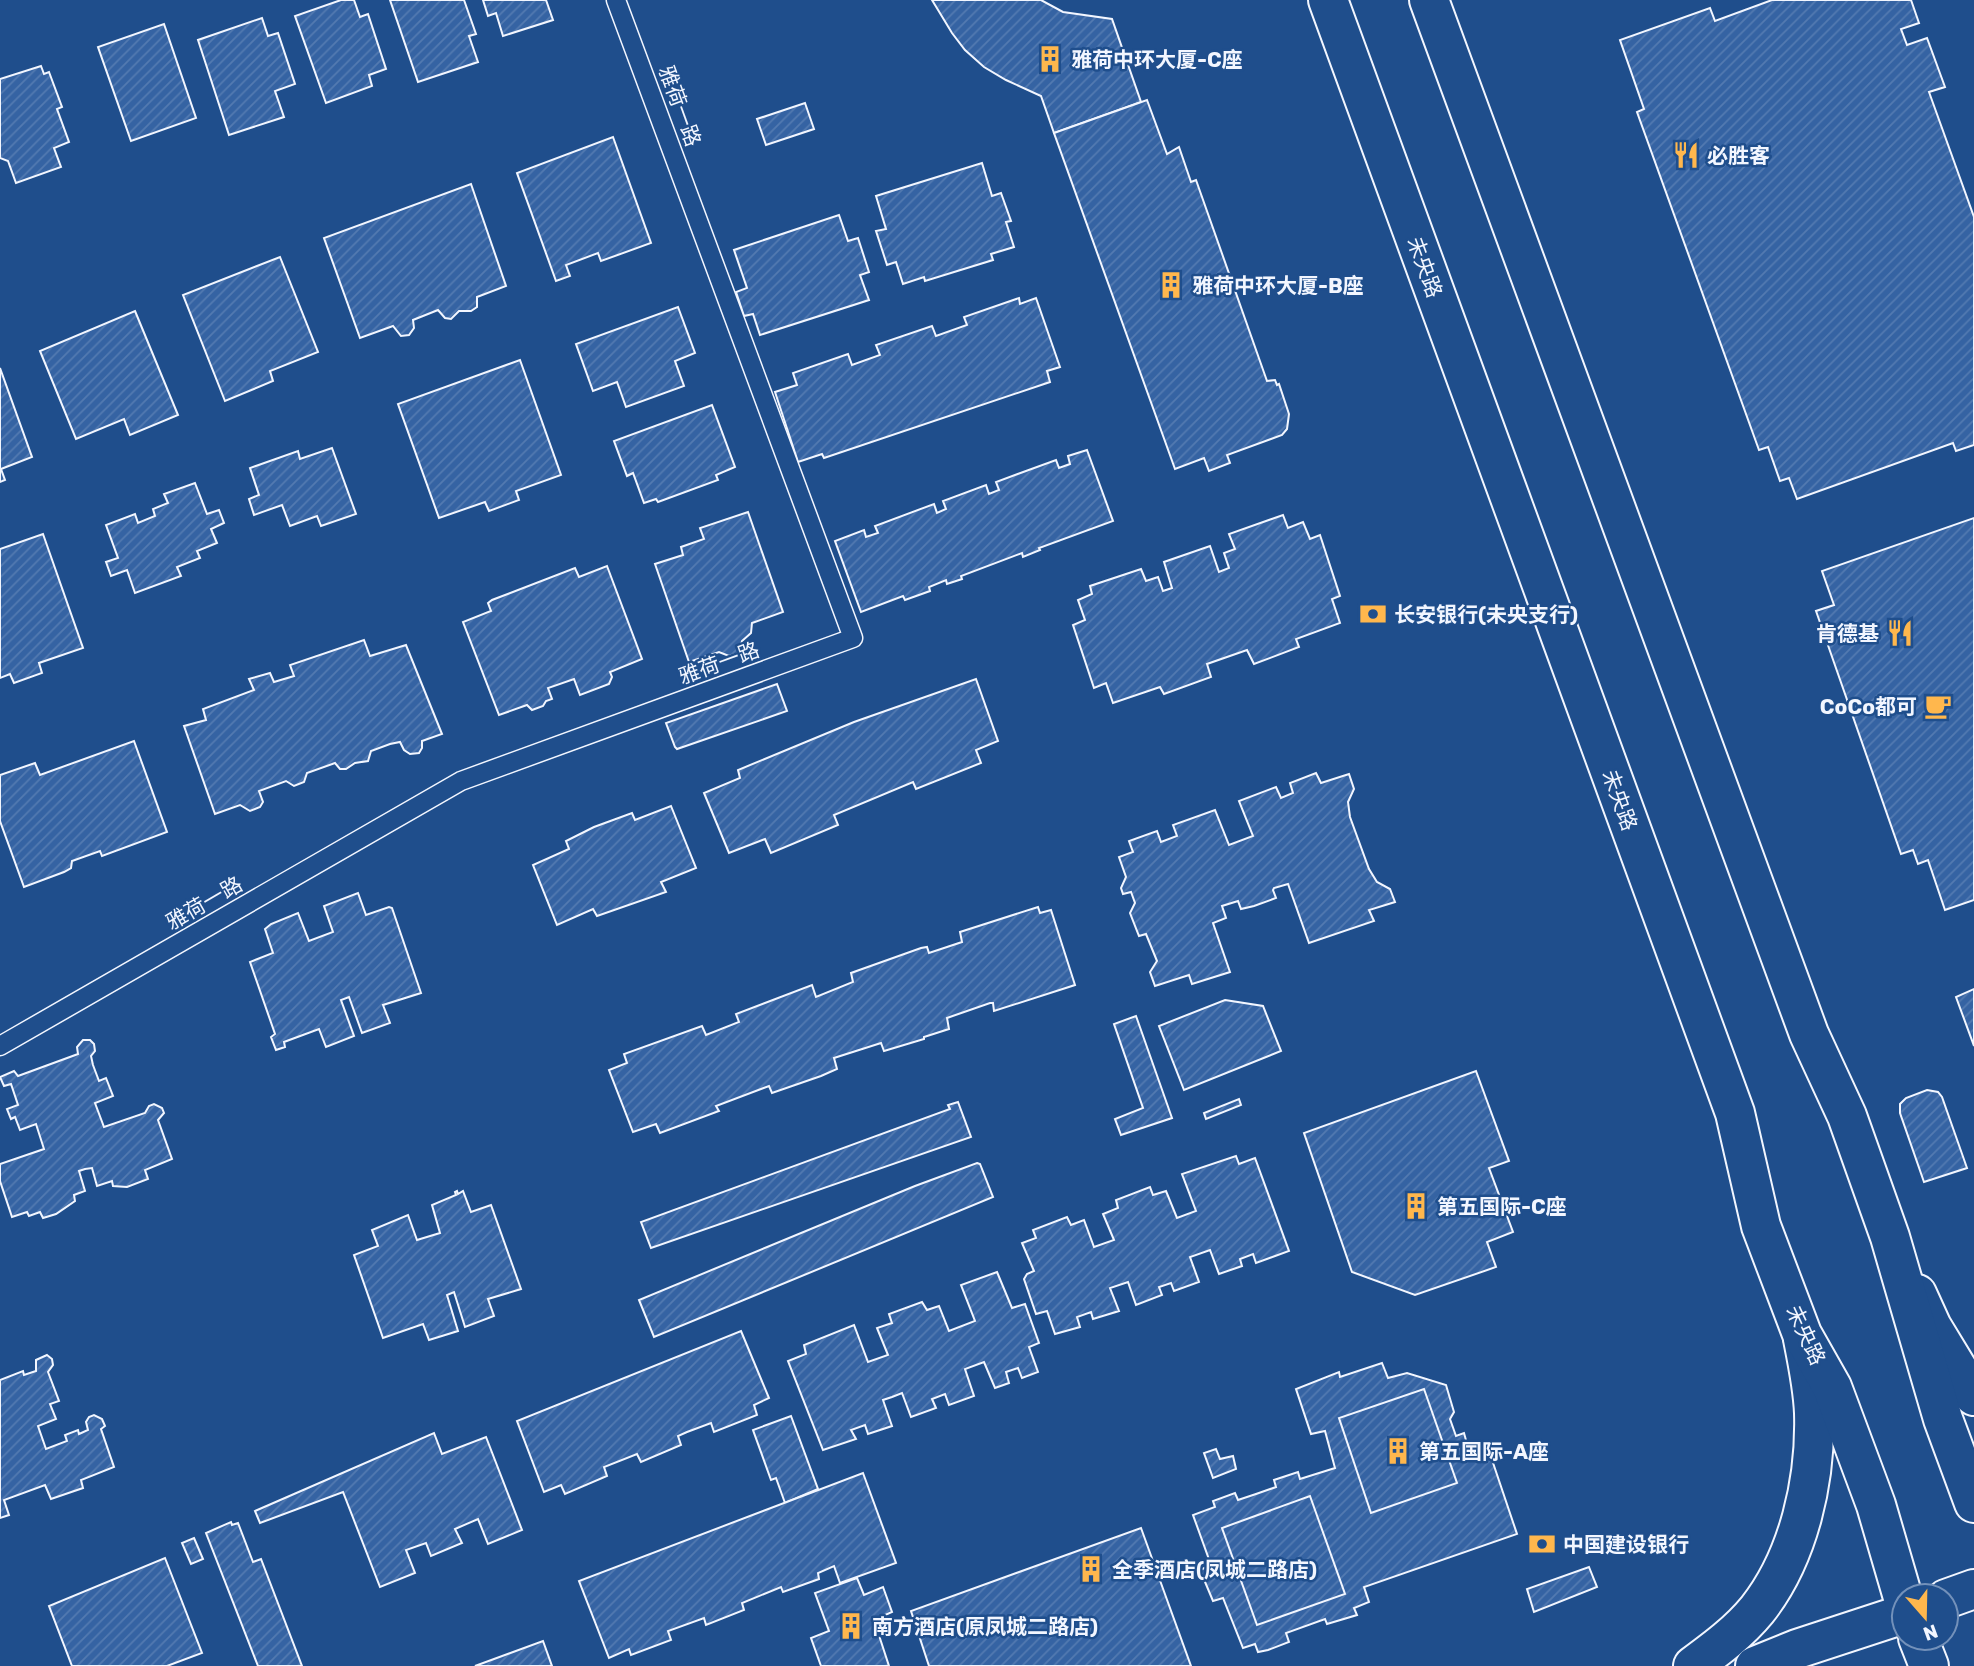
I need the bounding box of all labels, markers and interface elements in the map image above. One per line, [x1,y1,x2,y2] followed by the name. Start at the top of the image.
[1035,44,1065,74] building icon: 雅荷中环大厦-C座
[1071,47,1243,72] place label: 雅荷中环大厦-C座
[654,62,706,150] street label: 雅荷一路
[1671,140,1701,170] restaurant icon: 必胜客
[1707,143,1770,168] place label: 必胜客
[1402,233,1448,301] street label: 未央路
[1156,270,1186,300] building icon: 雅荷中环大厦-B座
[1192,273,1364,298] place label: 雅荷中环大厦-B座
[1358,599,1388,629] bank icon: 长安银行(未央支行)
[1394,602,1578,627] place label: 长安银行(未央支行)
[1885,618,1915,648] restaurant icon: 肯德基
[1816,621,1879,646] place label: 肯德基
[675,637,763,689] street label: 雅荷一路
[1923,691,1953,721] cafe icon: CoCo都可
[1820,694,1917,719] place label: CoCo都可
[1597,766,1643,834] street label: 未央路
[161,871,247,935] street label: 雅荷一路
[1401,1191,1431,1221] building icon: 第五国际-C座
[1437,1194,1567,1219] place label: 第五国际-C座
[1781,1301,1831,1369] street label: 未央路
[1383,1436,1413,1466] building icon: 第五国际-A座
[1419,1439,1549,1464] place label: 第五国际-A座
[1527,1529,1557,1559] bank icon: 中国建设银行
[1563,1532,1689,1557] place label: 中国建设银行
[1076,1554,1106,1584] building icon: 全季酒店(凤城二路店)
[1112,1557,1317,1582] place label: 全季酒店(凤城二路店)
[1890,1582,1960,1652] north arrow
[836,1611,866,1641] building icon: 南方酒店(原凤城二路店)
[872,1614,1098,1639] place label: 南方酒店(原凤城二路店)
[1920,1619,1941,1646] text: N

